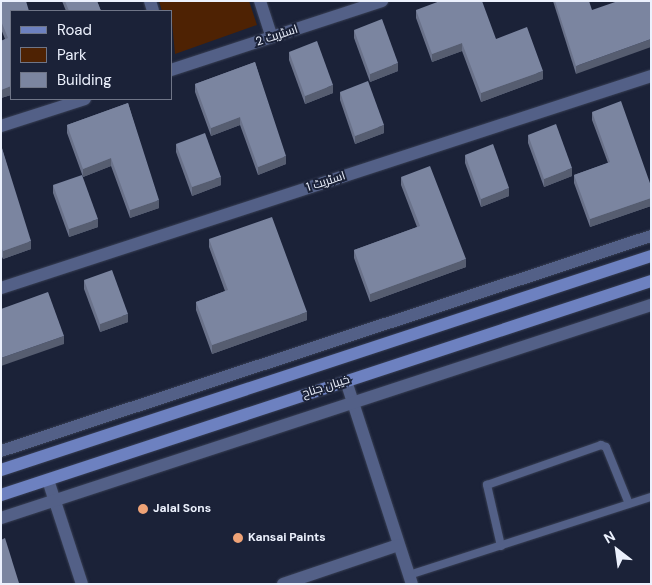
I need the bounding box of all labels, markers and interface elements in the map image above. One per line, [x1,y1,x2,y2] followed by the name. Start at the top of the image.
[10,10,172,100] legend
[57,20,92,40] text: Road
[254,22,300,50] street label: اسٹریٹ 2
[57,45,87,65] text: Park
[57,70,112,90] text: Building
[305,169,347,195] street label: اسٹریٹ 1
[300,373,352,401] street label: خیبان جناح
[153,502,211,516] place label: Jalal Sons
[137,503,149,515] marker: Jalal Sons
[592,525,642,575] north arrow
[601,527,618,547] text: N
[248,531,326,545] place label: Kansai Paints
[232,532,244,544] marker: Kansai Paints

